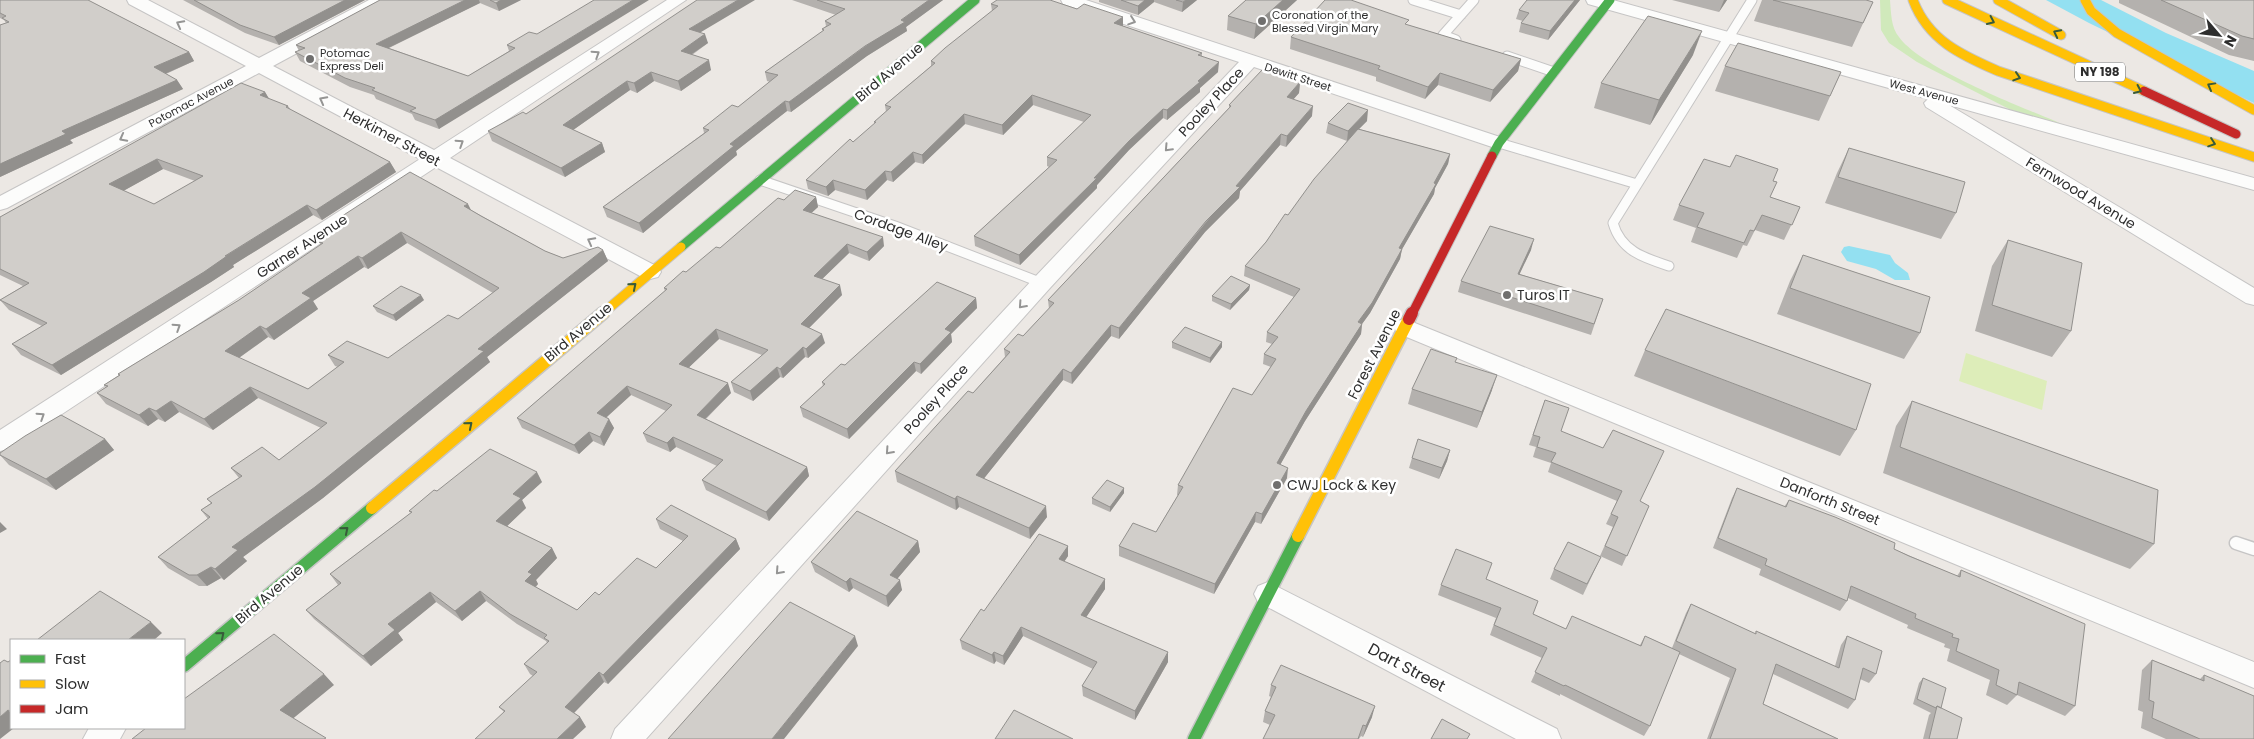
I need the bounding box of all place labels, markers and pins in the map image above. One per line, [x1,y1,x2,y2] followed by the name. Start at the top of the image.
[1272,7,1379,36] place label: Coronation of the Blessed Virgin Mary
[1256,15,1268,27] marker: Coronation of the Blessed Virgin Mary
[320,45,384,74] place label: Potomac Express Deli
[304,53,316,65] marker: Potomac Express Deli
[1517,285,1570,305] place label: Turos IT
[1501,289,1513,301] marker: Turos IT
[1287,475,1396,495] place label: CWJ Lock & Key
[1271,479,1283,491] marker: CWJ Lock & Key

